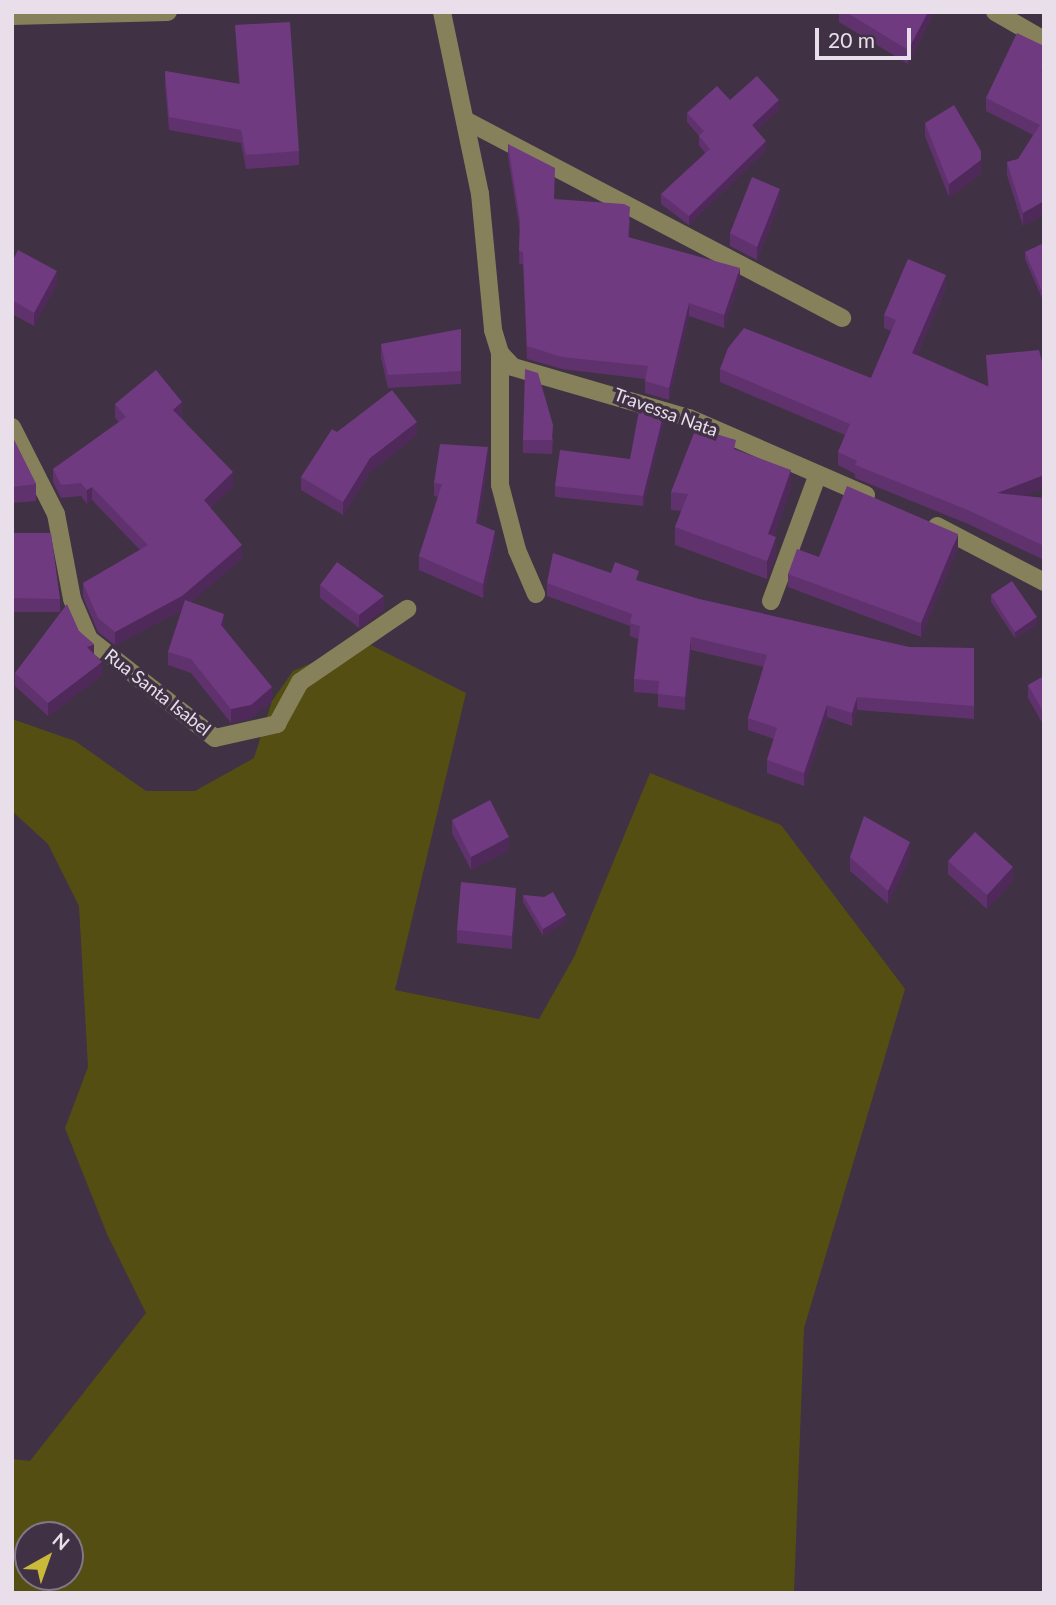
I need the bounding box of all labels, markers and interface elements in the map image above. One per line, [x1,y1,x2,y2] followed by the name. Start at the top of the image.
[818,14,914,58] scale bar
[828,27,875,52] text: 20 m
[611,383,721,441] street label: Travessa Nata
[101,644,215,740] street label: Rua Santa Isabel
[14,1521,84,1591] north arrow
[49,1528,75,1555] text: N

